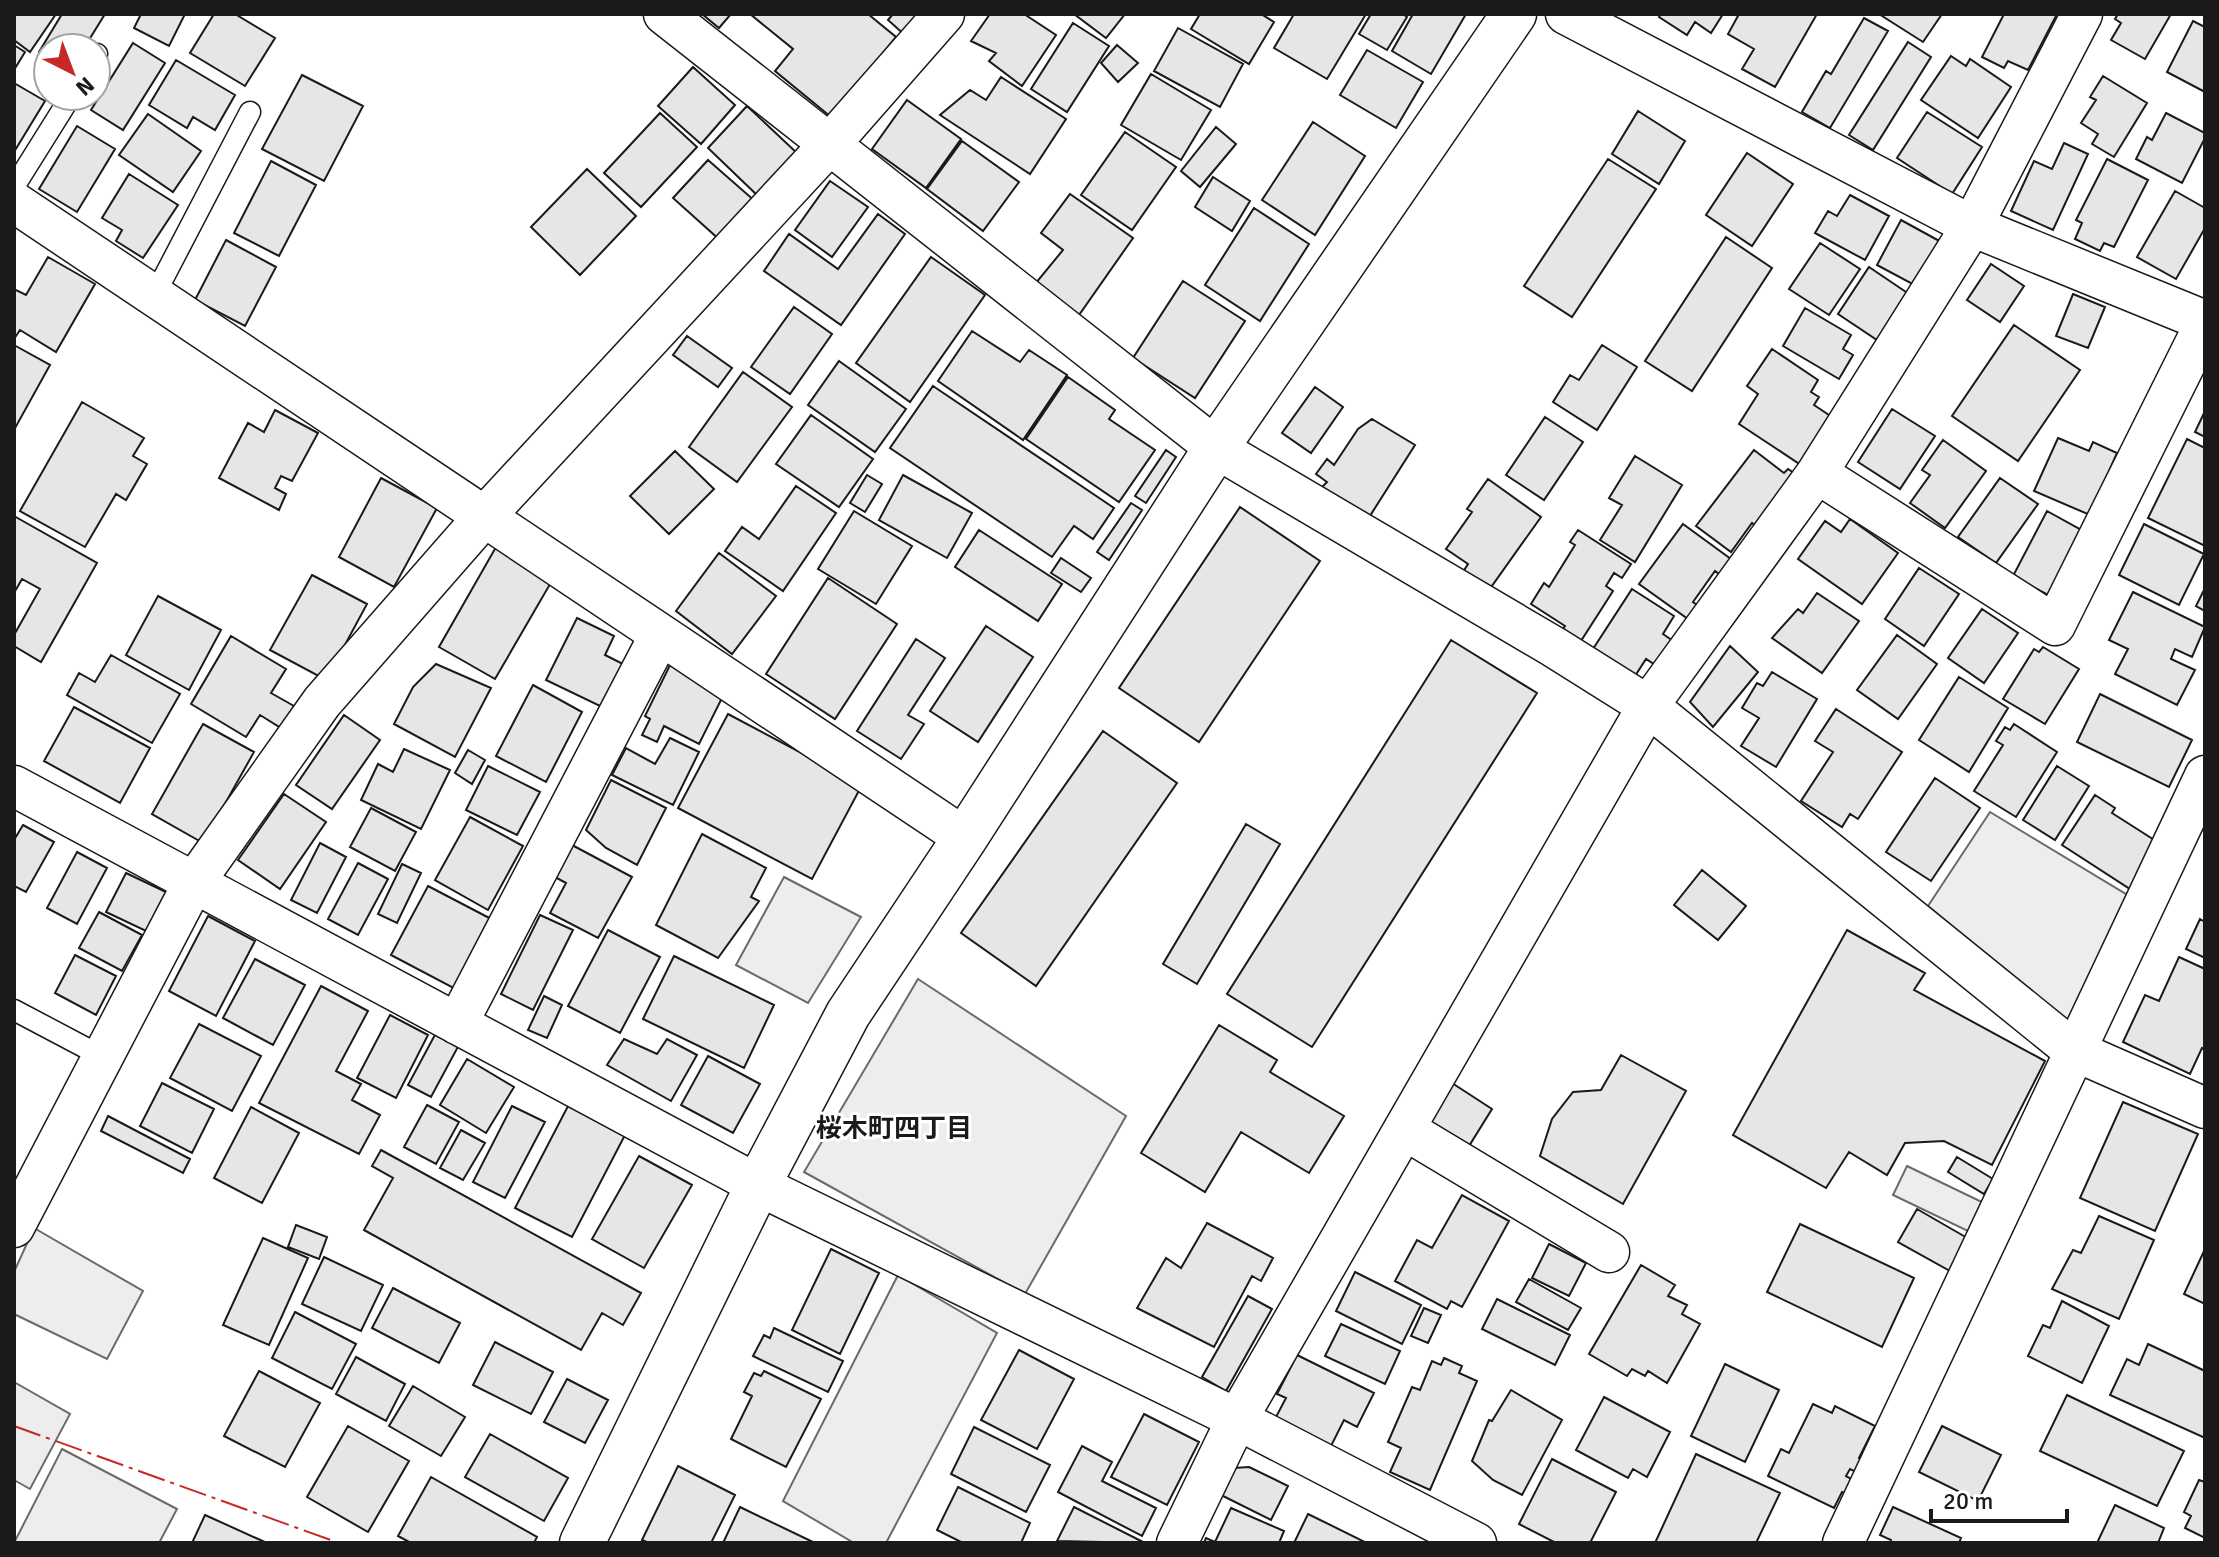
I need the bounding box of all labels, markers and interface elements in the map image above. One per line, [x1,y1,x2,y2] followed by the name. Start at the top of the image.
[32,32,112,112] north arrow
[70,71,100,102] text: N
[816,1113,972,1145] district label: 桜木町四丁目
[1931,1473,2067,1523] scale bar
[1943,1486,1993,1516] text: 20 m

